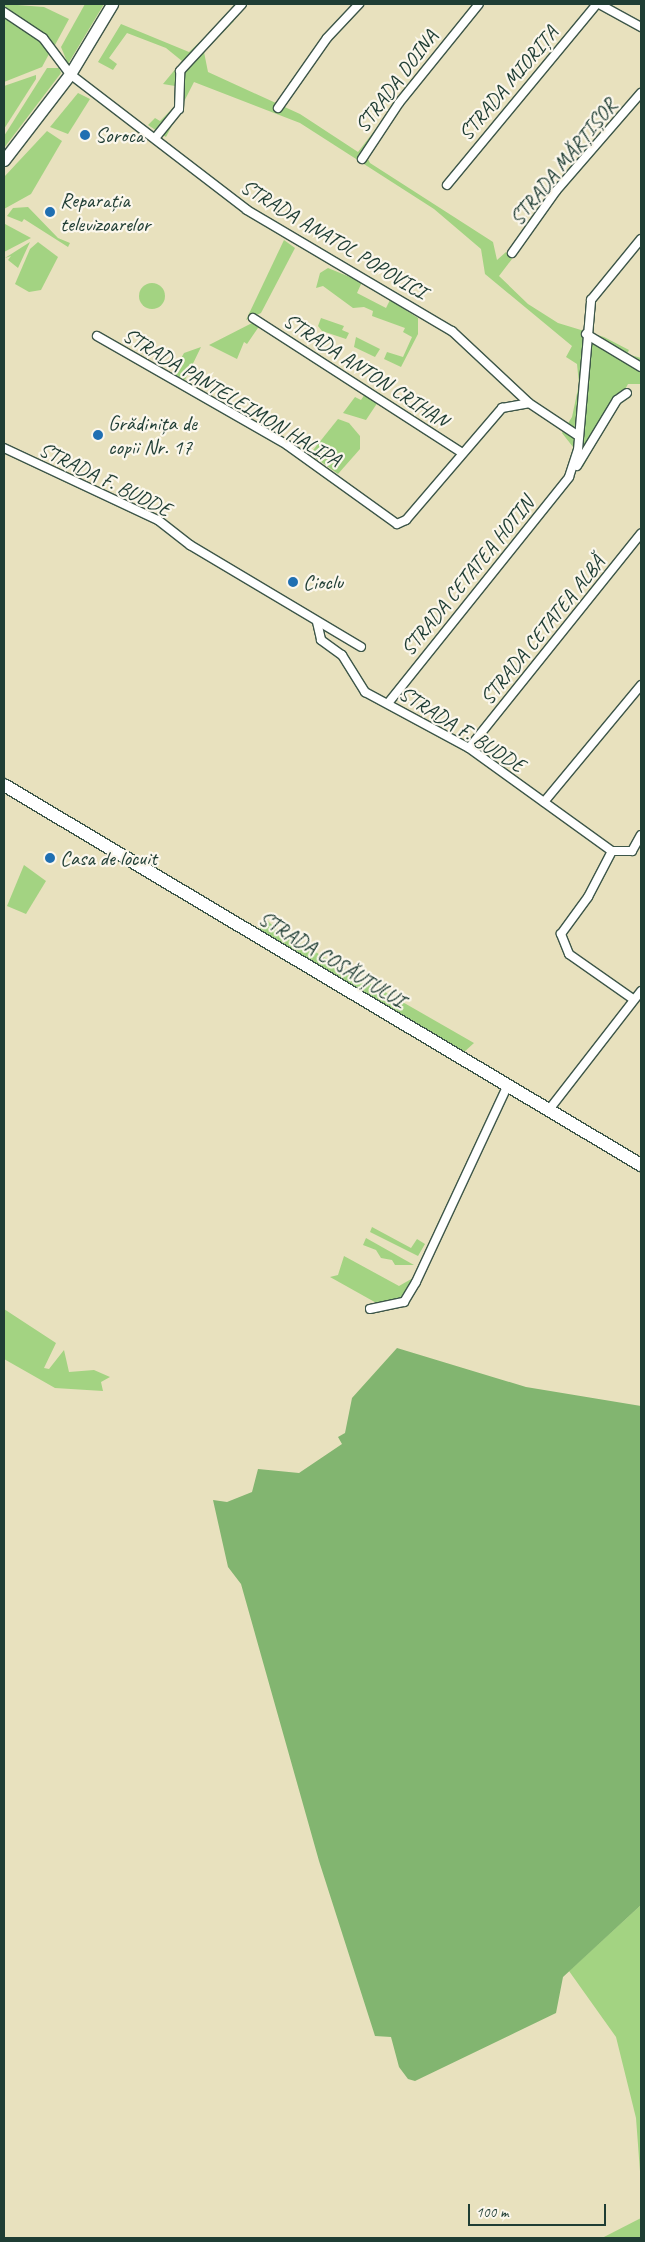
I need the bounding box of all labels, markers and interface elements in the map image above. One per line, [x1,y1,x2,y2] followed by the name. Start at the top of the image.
[453,21,563,145] street label: STRADA MIORIȚA
[349,25,443,137] street label: STRADA DOINA
[504,94,622,230] street label: STRADA MĂRȚIȘOR
[95,122,143,148] place label: Soroca
[79,129,91,141] marker: Soroca
[236,173,432,305] street label: STRADA ANATOL POPOVICI
[60,187,150,237] place label: Reparația televizoarelor
[44,206,56,218] marker: Reparația televizoarelor
[279,307,453,433] street label: STRADA ANTON CRIHAN
[119,322,345,472] street label: STRADA PANTELEIMON HALIPA
[108,410,197,460] place label: Grădinița de copii Nr. 17
[92,429,104,441] marker: Grădinița de copii Nr. 17
[35,436,175,522] street label: STRADA F. BUDDE
[395,492,539,660] street label: STRADA CETATEA HOTIN
[474,550,610,710] street label: STRADA CETATEA ALBĂ
[303,569,343,595] place label: Cioclu
[287,576,299,588] marker: Cioclu
[395,680,529,778] street label: STRADA F. BUDDE
[60,845,157,871] place label: Casa de locuit
[44,852,56,864] marker: Casa de locuit
[254,905,410,1013] street label: STRADA COSĂUȚULUI
[470,2194,608,2226] scale bar
[476,2203,508,2222] text: 100 m

